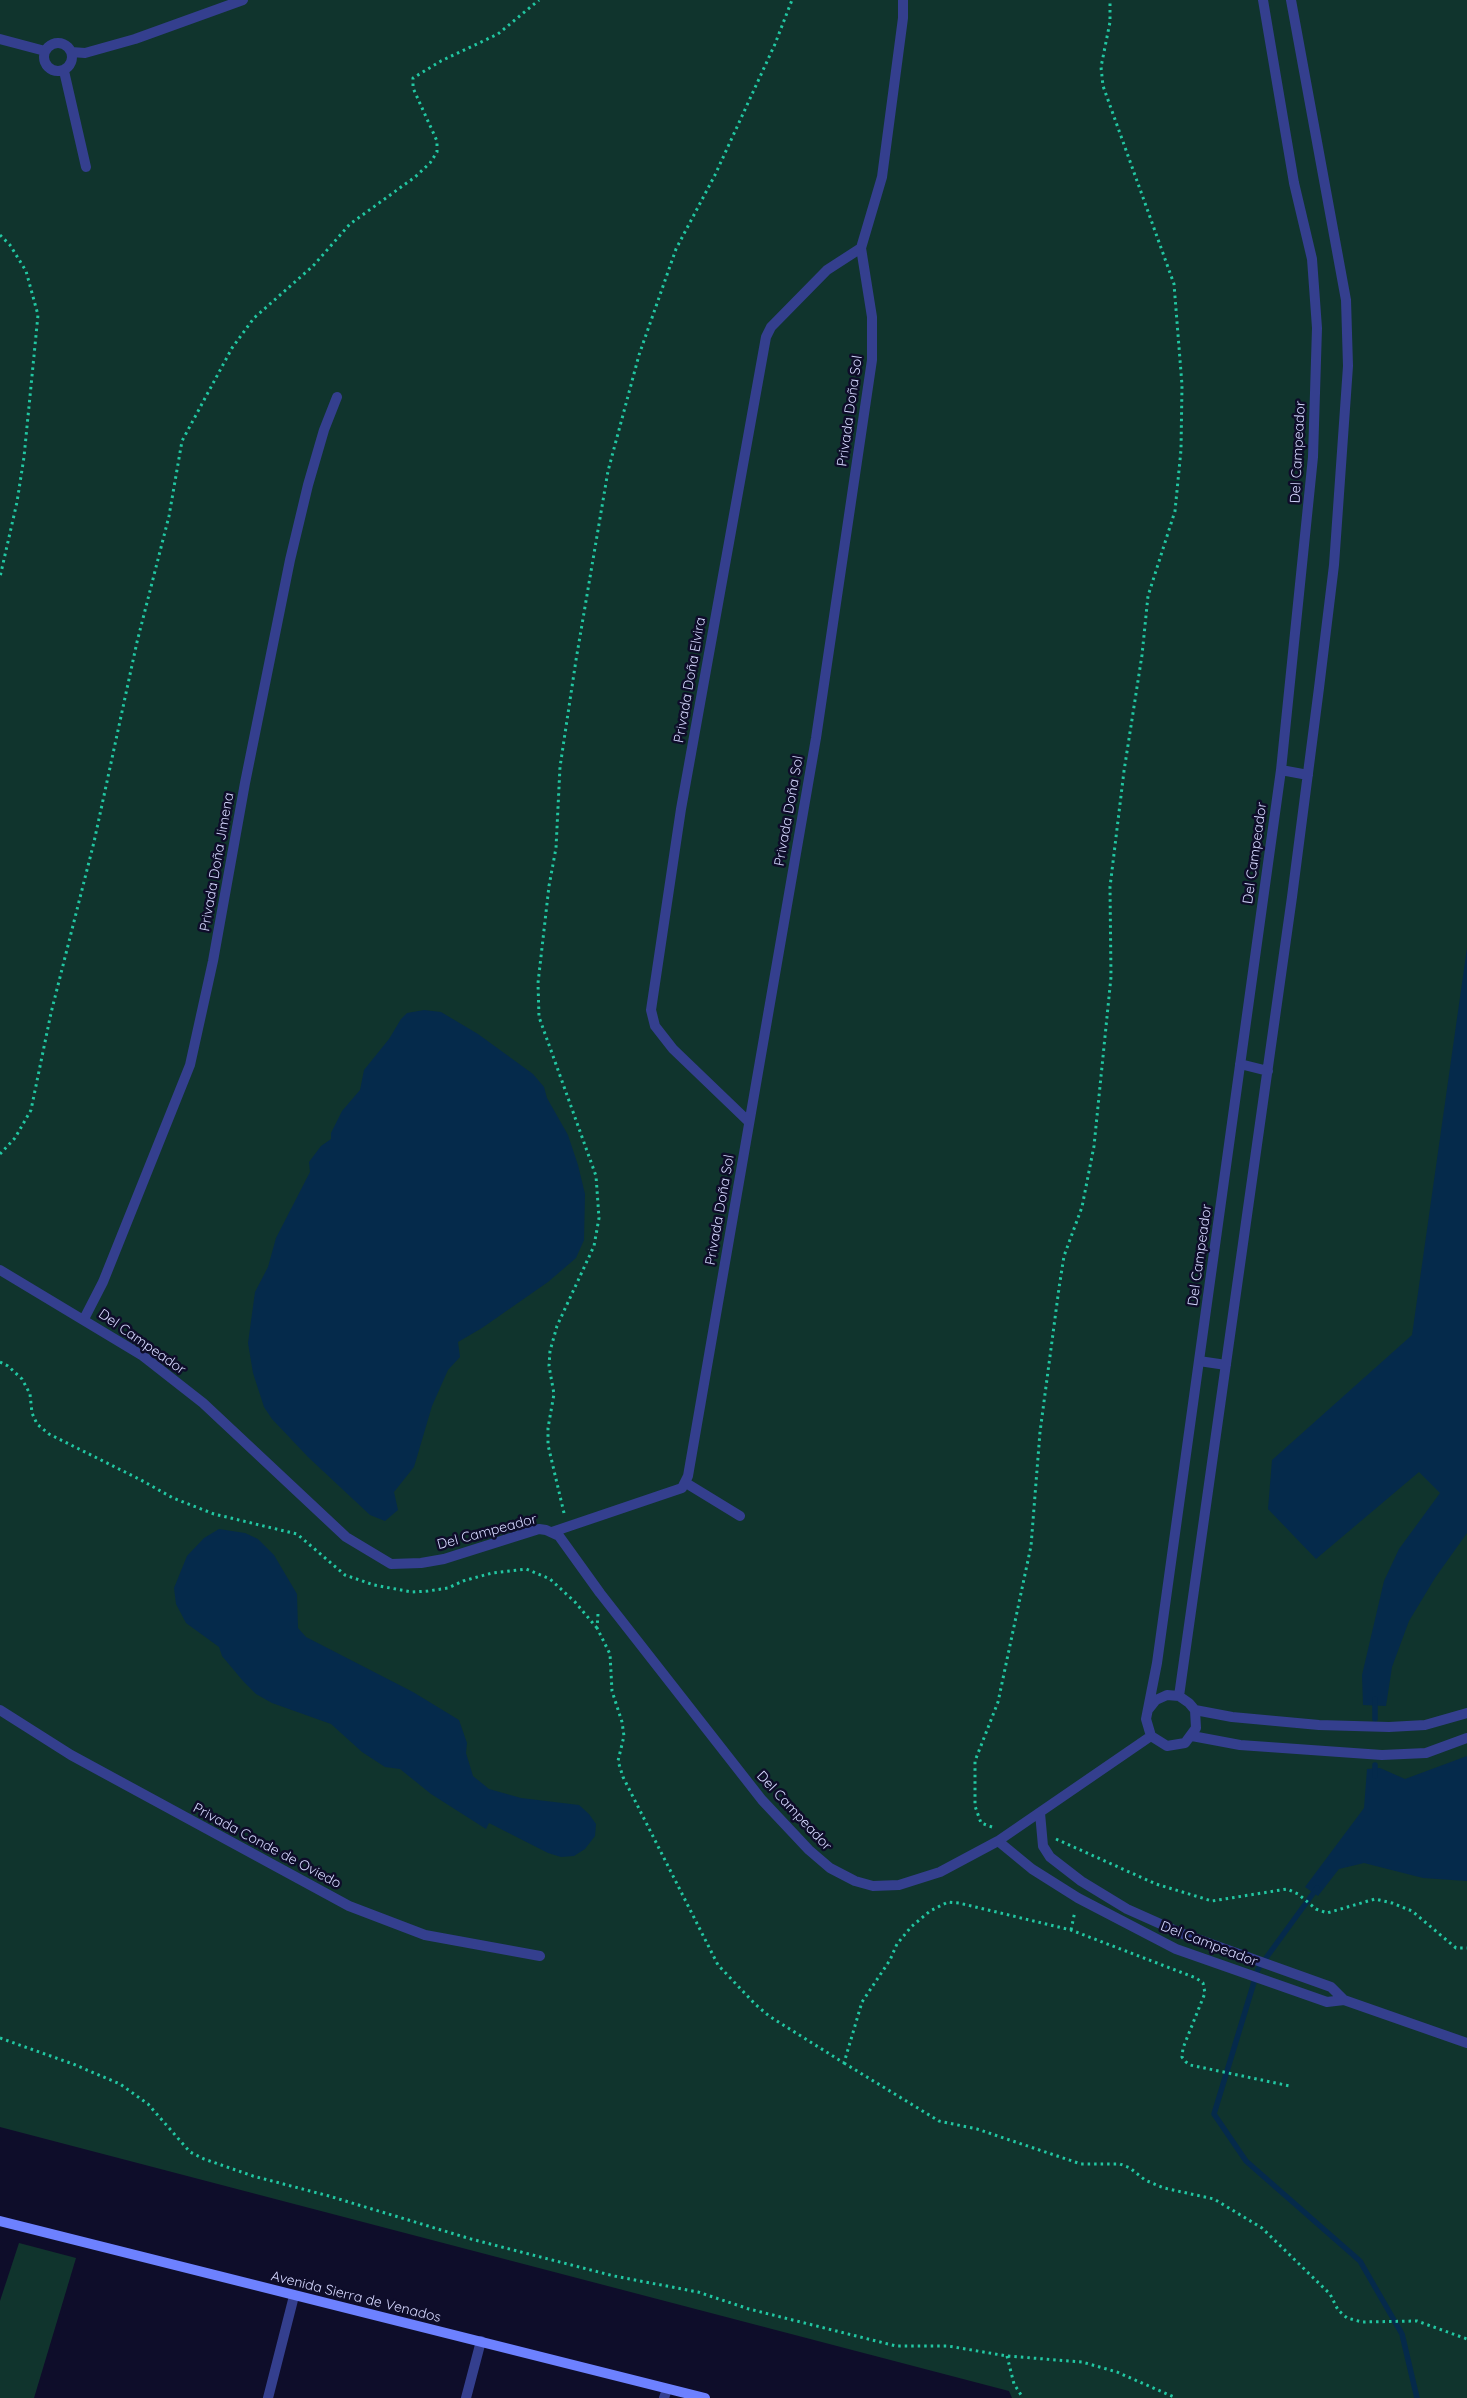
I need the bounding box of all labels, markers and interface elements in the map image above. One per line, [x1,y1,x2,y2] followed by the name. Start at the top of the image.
[834,354,866,468] street label: Privada Doña Sol
[1287,400,1309,504] street label: Del Campeador
[671,616,709,744] street label: Privada Doña Elvira
[771,754,807,868] street label: Privada Doña Sol
[197,791,237,933] street label: Privada Doña Jimena
[1240,801,1270,905] street label: Del Campeador
[702,1153,738,1267] street label: Privada Doña Sol
[1185,1203,1215,1307] street label: Del Campeador
[95,1306,189,1378] street label: Del Campeador
[435,1511,539,1553] street label: Del Campeador
[753,1768,835,1854] street label: Del Campeador
[190,1800,344,1892] street label: Privada Conde de Oviedo
[1158,1918,1260,1970] street label: Del Campeador
[269,2268,443,2326] street label: Avenida Sierra de Venados

